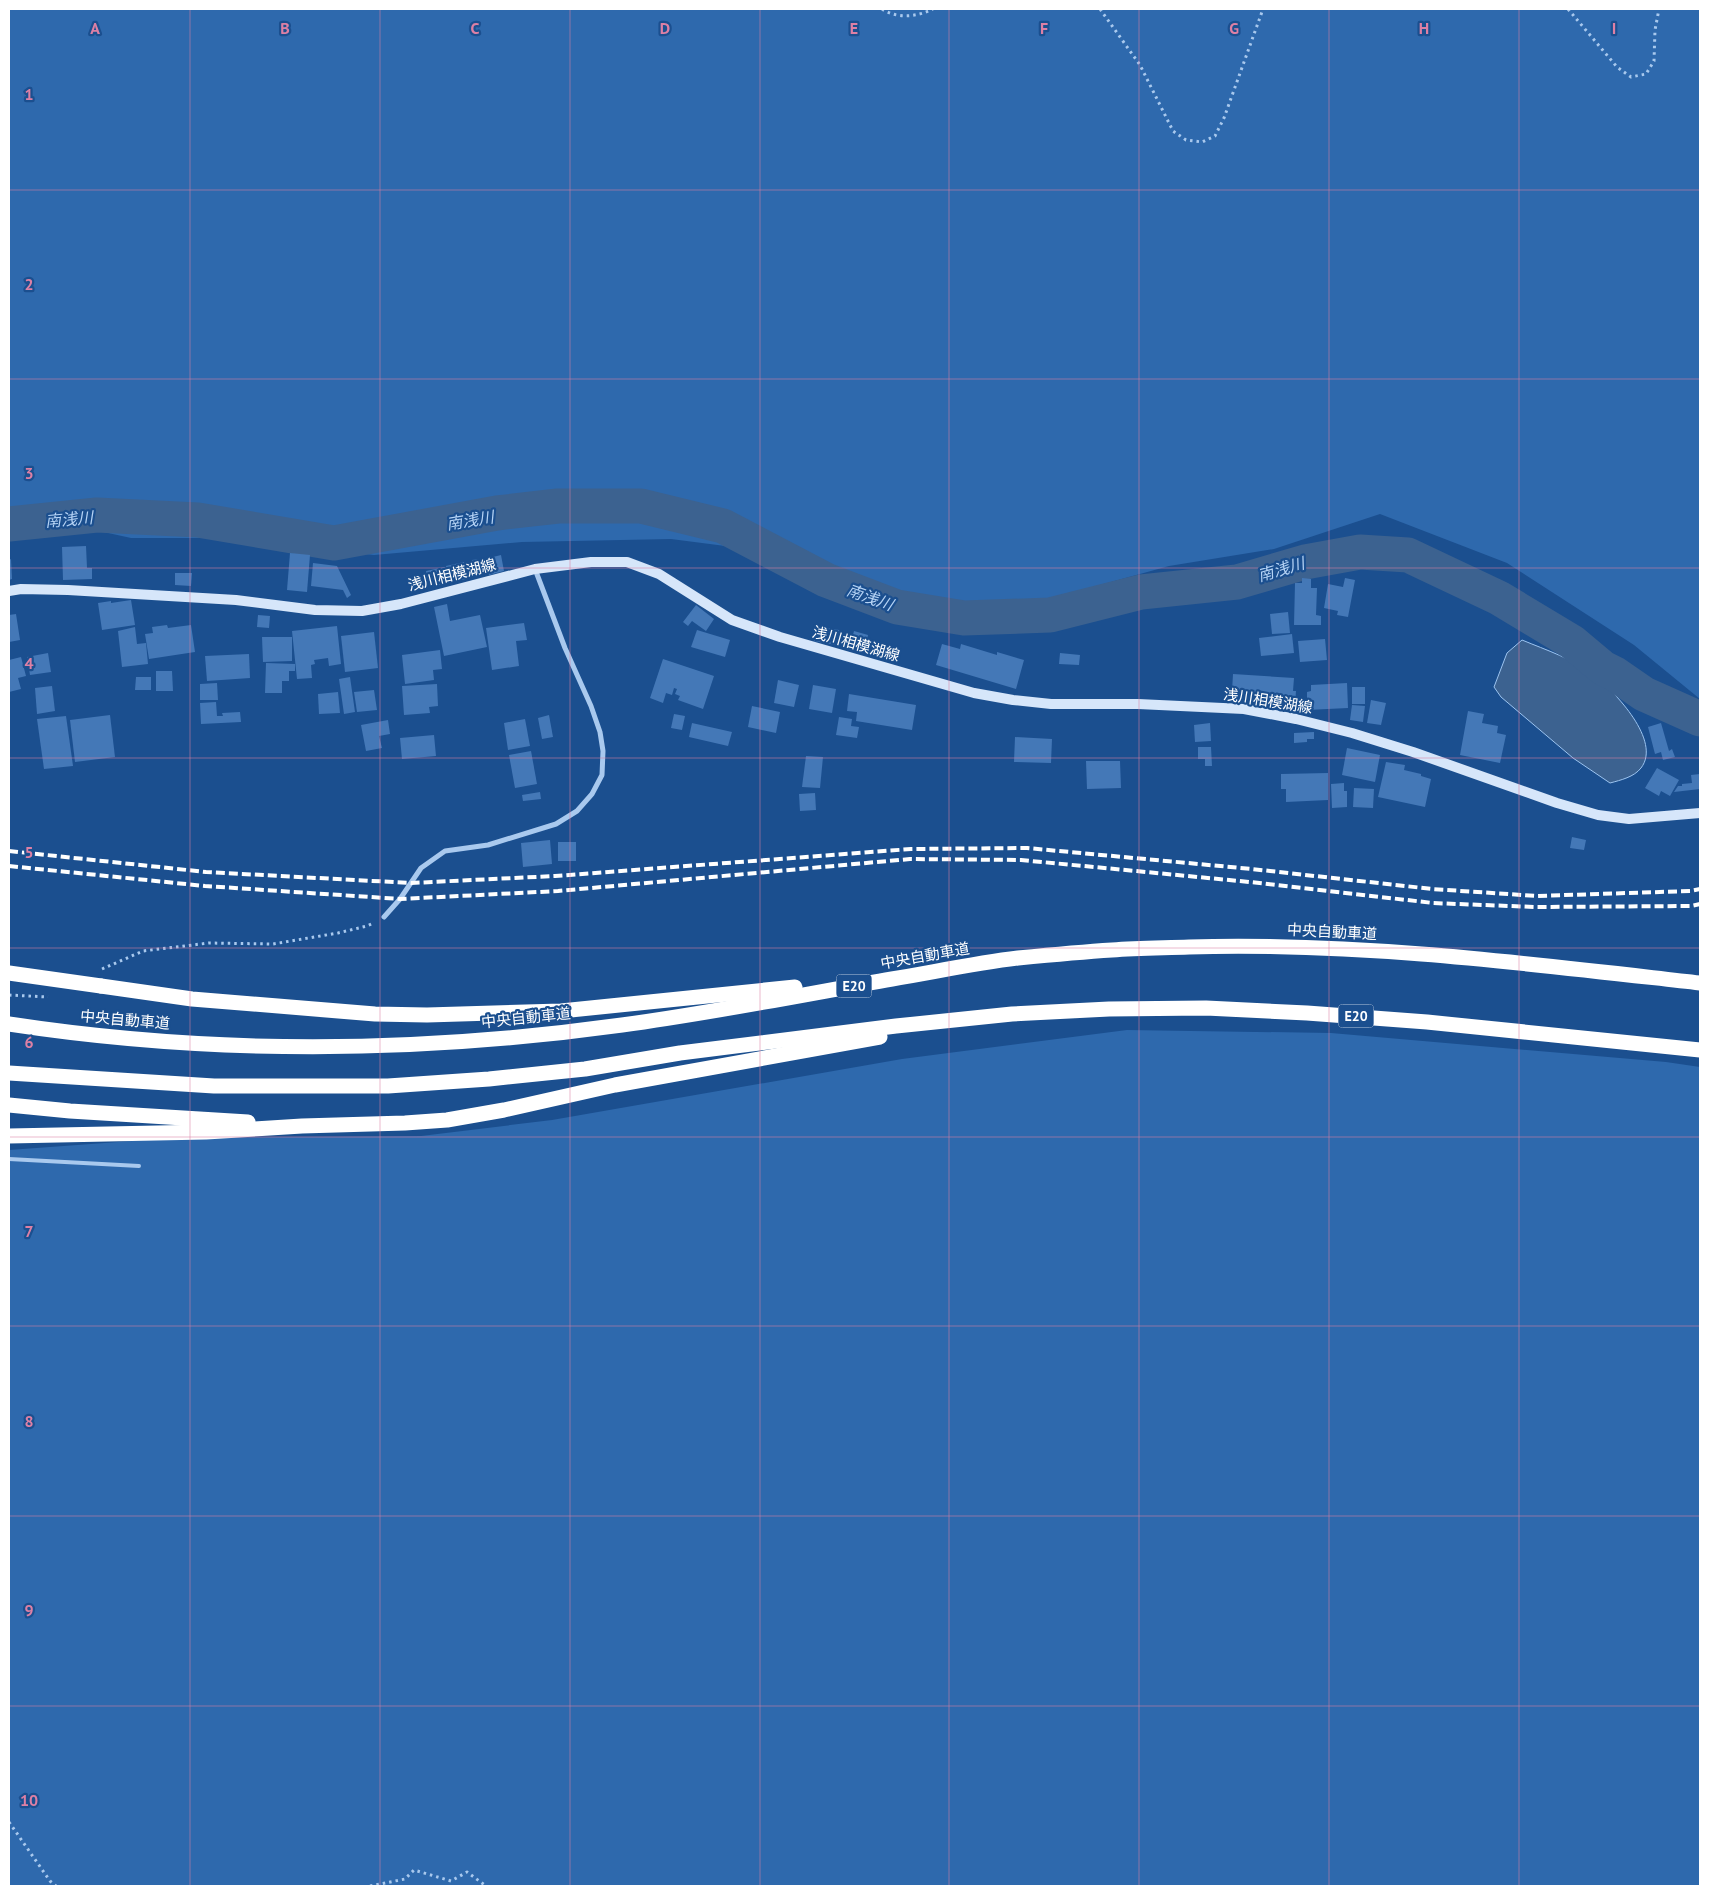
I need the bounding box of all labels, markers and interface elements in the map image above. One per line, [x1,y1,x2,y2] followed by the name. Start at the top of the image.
[90,18,100,38] text: A
[280,18,290,38] text: B
[471,18,480,38] text: C
[660,18,670,38] text: D
[850,18,858,38] text: E
[1040,18,1048,38] text: F
[1229,18,1239,38] text: G
[1419,18,1429,38] text: H
[1612,18,1616,38] text: I
[24,84,34,104] text: 1
[24,274,34,294] text: 2
[24,463,34,483] text: 3
[445,506,497,534] water label: 南浅川
[44,507,96,531] water label: 南浅川
[1255,552,1309,585] water label: 南浅川
[406,554,498,595] street label: 浅川相模湖線
[844,579,898,615] water label: 南浅川
[810,622,902,665] street label: 浅川相模湖線
[24,653,34,673] text: 4
[1222,684,1314,717] street label: 浅川相模湖線
[24,842,34,862] text: 5
[1287,920,1377,943] street label: 中央自動車道
[879,938,971,973] street label: 中央自動車道
[836,974,872,998] road number: E20
[480,1003,572,1032] street label: 中央自動車道
[1338,1004,1374,1028] road number: E20
[79,1006,171,1033] street label: 中央自動車道
[24,1032,34,1052] text: 6
[24,1221,34,1241] text: 7
[24,1411,34,1431] text: 8
[24,1600,34,1620] text: 9
[20,1790,38,1810] text: 10

